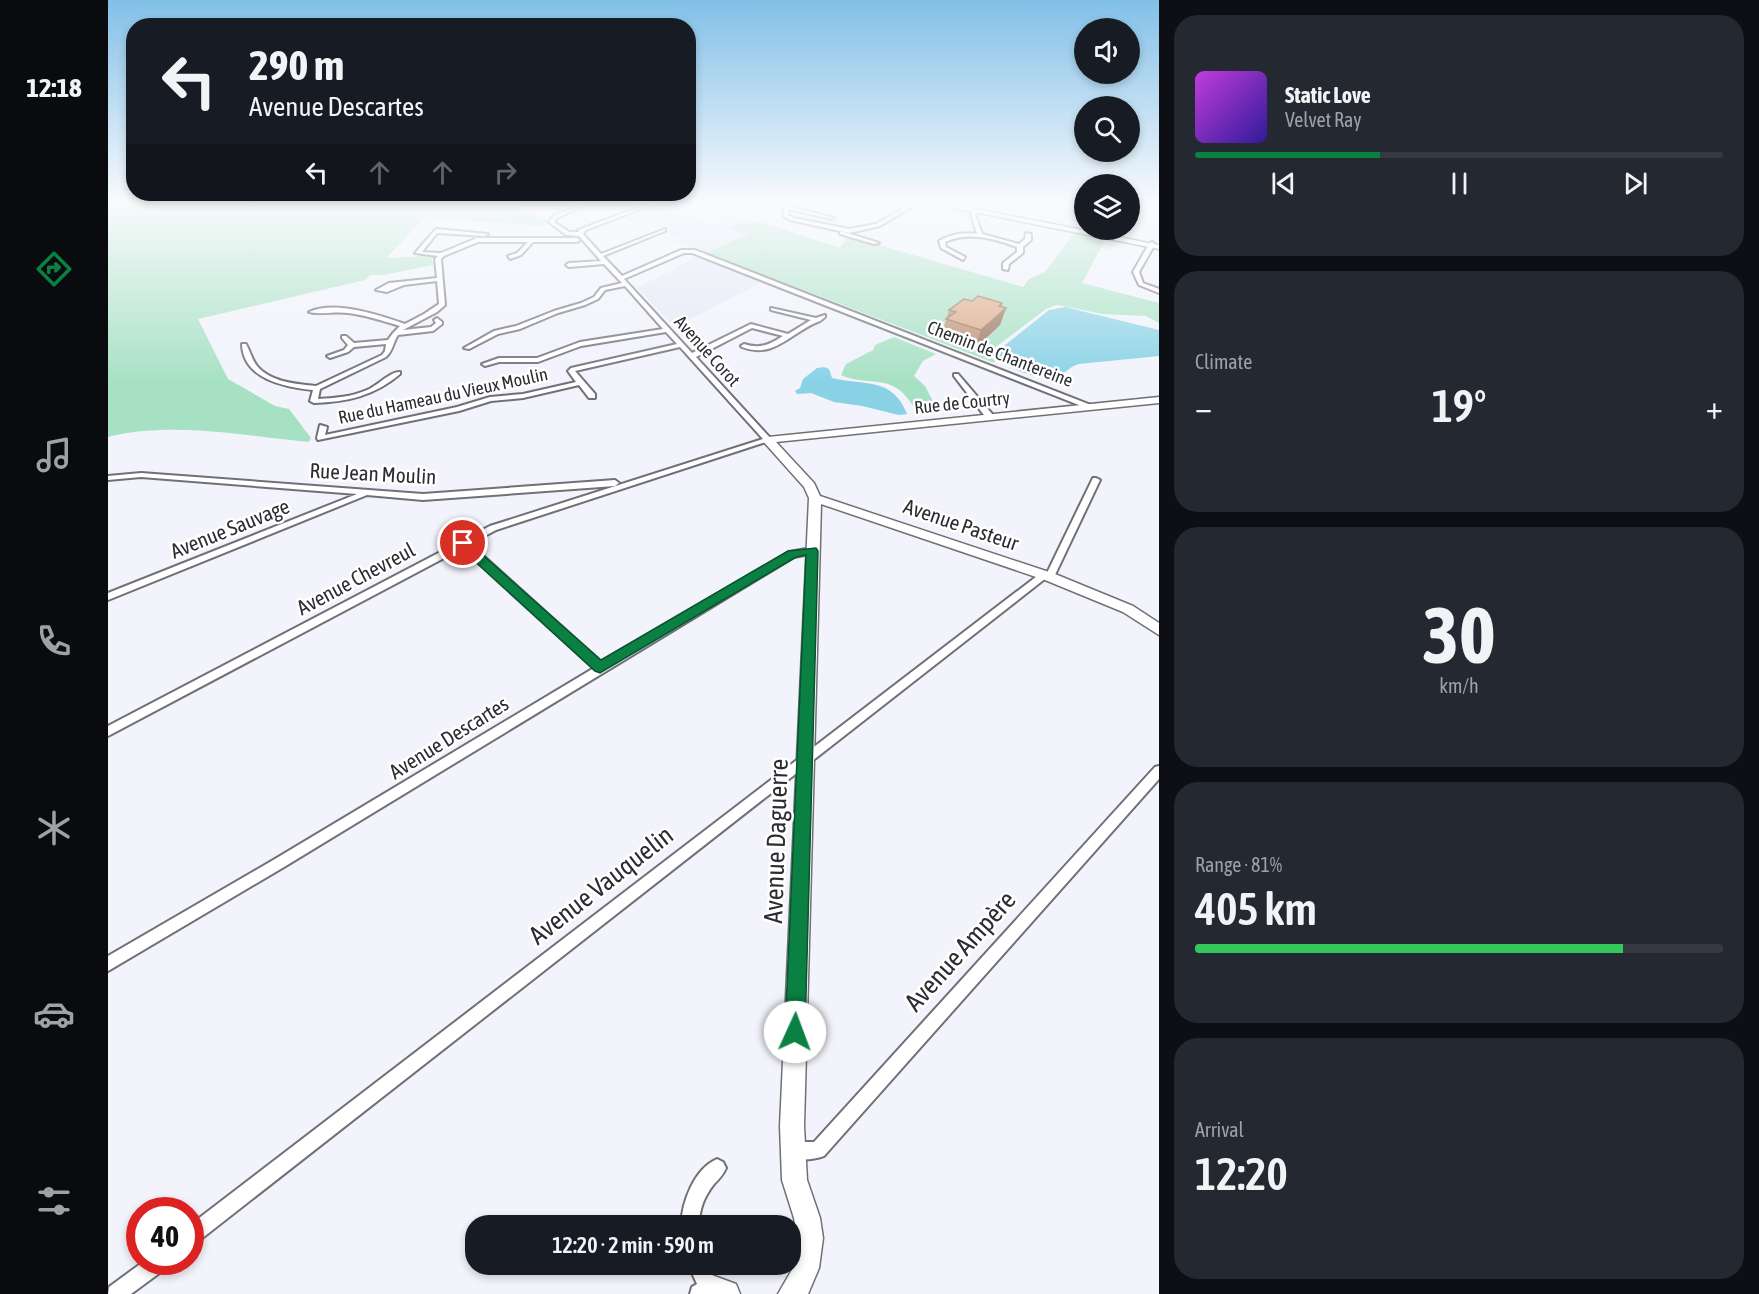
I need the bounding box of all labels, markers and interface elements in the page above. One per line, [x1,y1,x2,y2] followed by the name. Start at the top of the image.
[1074,18,1140,240] map controls
[1074,18,1140,84] button: sound
[249,41,344,89] text: 290 m
[150,42,228,120] icon: left
[26,72,82,103] text: 12:18
[1285,82,1371,108] text: Static Love
[249,91,424,122] text: Avenue Descartes
[1074,96,1140,162] button: search
[1285,108,1362,131] text: Velvet Ray
[300,156,333,189] icon: left
[363,156,396,189] icon: ahead
[426,156,459,189] icon: ahead
[489,156,522,189] icon: right
[1267,167,1300,200] icon: previous
[1443,167,1476,200] icon: pause
[1619,167,1652,200] icon: next
[1074,174,1140,240] button: layers
[33,248,75,290] icon: directions
[670,311,745,390] street label: Avenue Corot
[924,316,1076,391] street label: Chemin de Chantereine
[1195,350,1252,373] text: Climate
[336,363,550,428] street label: Rue du Hameau du Vieux Moulin
[1432,380,1486,432] text: 19°
[913,387,1011,418] street label: Rue de Courtry
[1195,388,1212,426] text: −
[1706,388,1723,426] text: +
[33,434,75,476] icon: music
[309,458,437,488] street label: Rue Jean Moulin
[167,493,293,563] street label: Avenue Sauvage
[901,493,1023,555] street label: Avenue Pasteur
[437,517,488,568] pin
[446,526,479,559] icon: arrive
[292,537,419,619] street label: Avenue Chevreul
[1422,590,1496,680] text: 30
[33,620,75,662] icon: phone
[1439,674,1479,697] text: km/h
[384,691,513,783] street label: Avenue Descartes
[758,758,794,924] street label: Avenue Daguerre
[33,807,75,849] icon: climate
[523,820,679,950] street label: Avenue Vauquelin
[1195,853,1282,876] text: Range · 81%
[1195,883,1317,935] text: 405 km
[898,885,1022,1017] street label: Avenue Ampère
[33,993,75,1035] icon: car
[763,1000,827,1064] position arrow
[1195,1118,1244,1141] text: Arrival
[1195,1148,1288,1200] text: 12:20
[33,1180,75,1222] icon: filters
[126,1197,204,1275] speed limit sign: 40
[552,1232,714,1258] text: 12:20 · 2 min · 590 m

